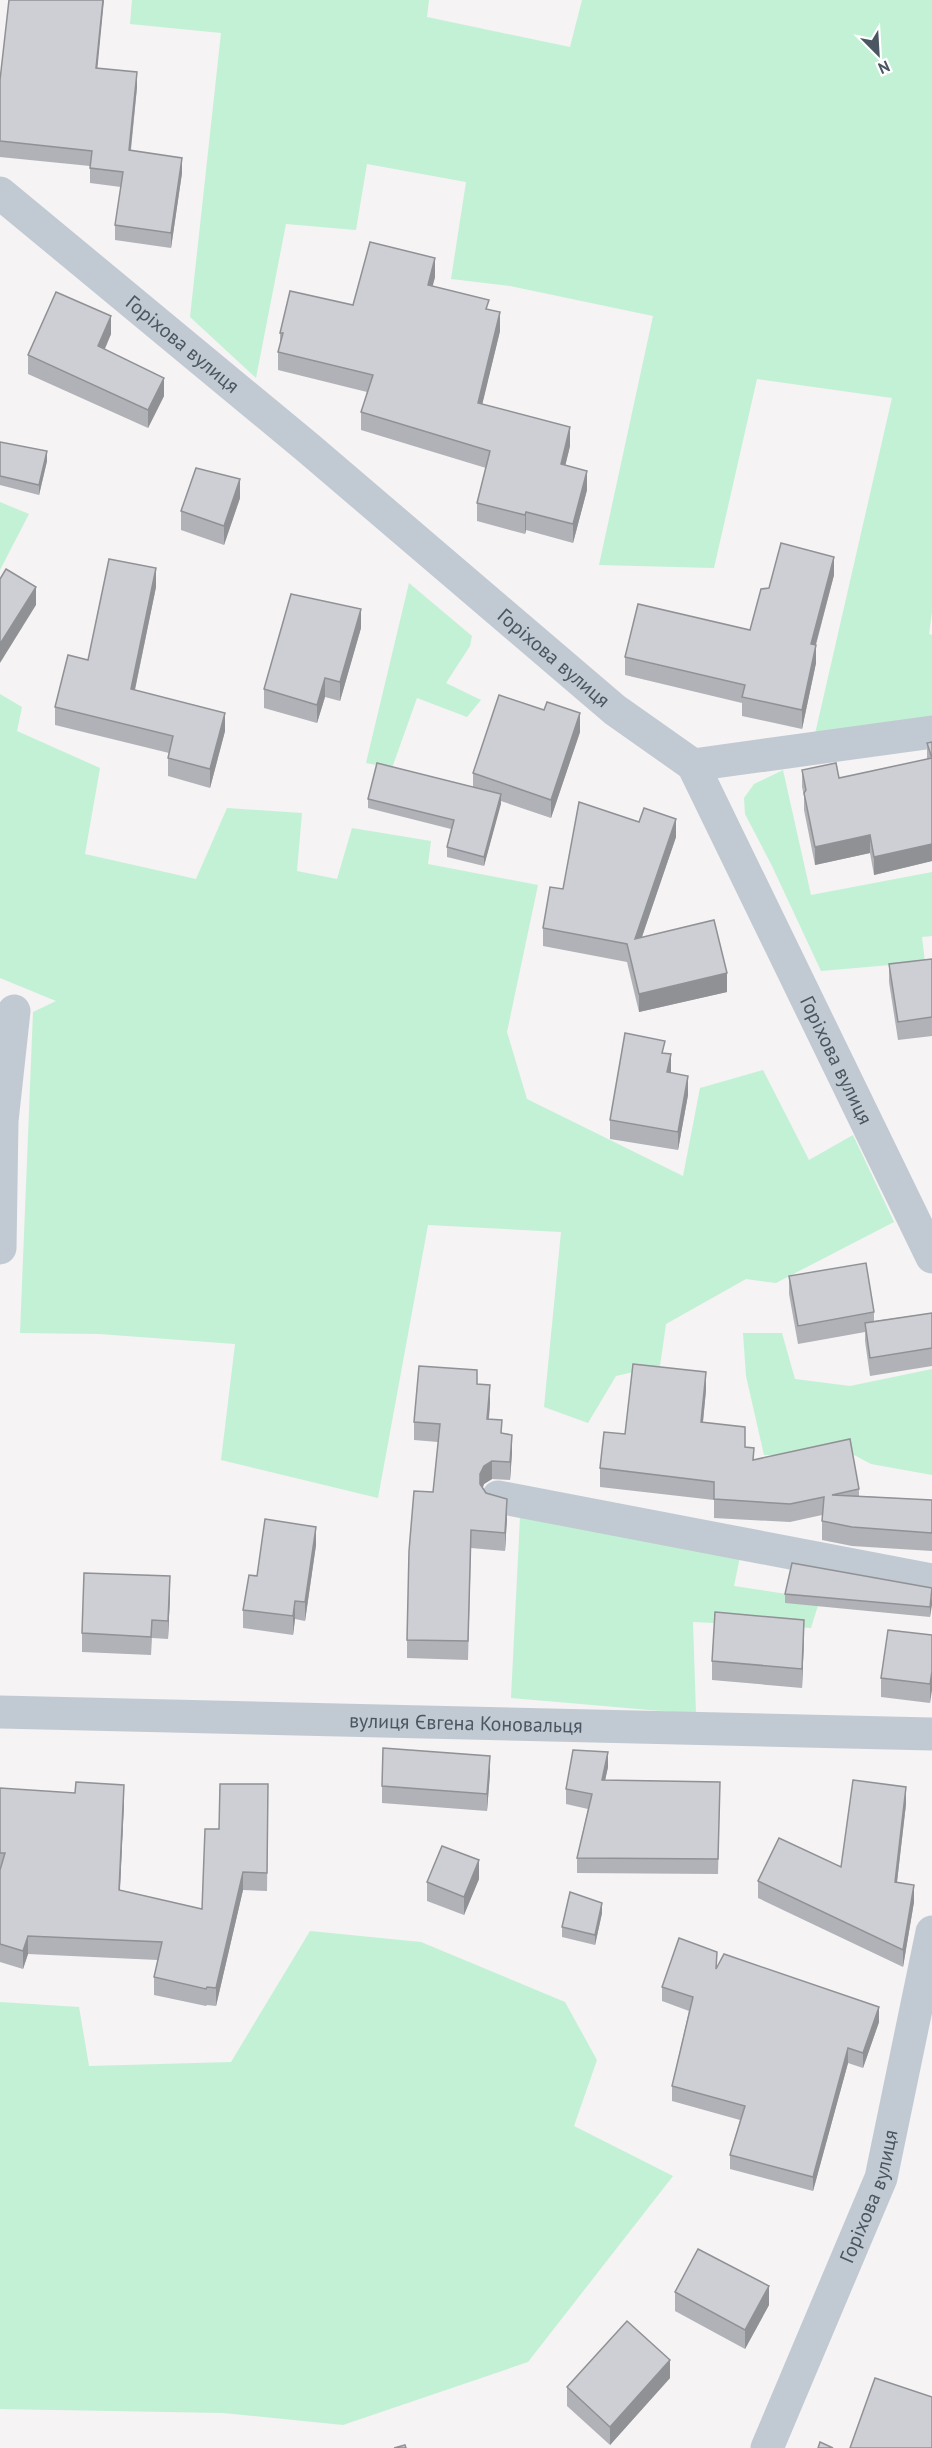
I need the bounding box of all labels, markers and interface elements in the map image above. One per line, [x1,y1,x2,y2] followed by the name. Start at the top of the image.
[848,24,908,84] north arrow
[875,56,893,79] text: N
[120,289,245,399] street label: Горіхова вулиця
[492,602,615,713] street label: Горіхова вулиця
[794,992,879,1129] street label: Горіхова вулиця
[349,1707,583,1739] street label: вулиця Євгена Коновальця
[834,2127,904,2267] street label: Горіхова вулиця

